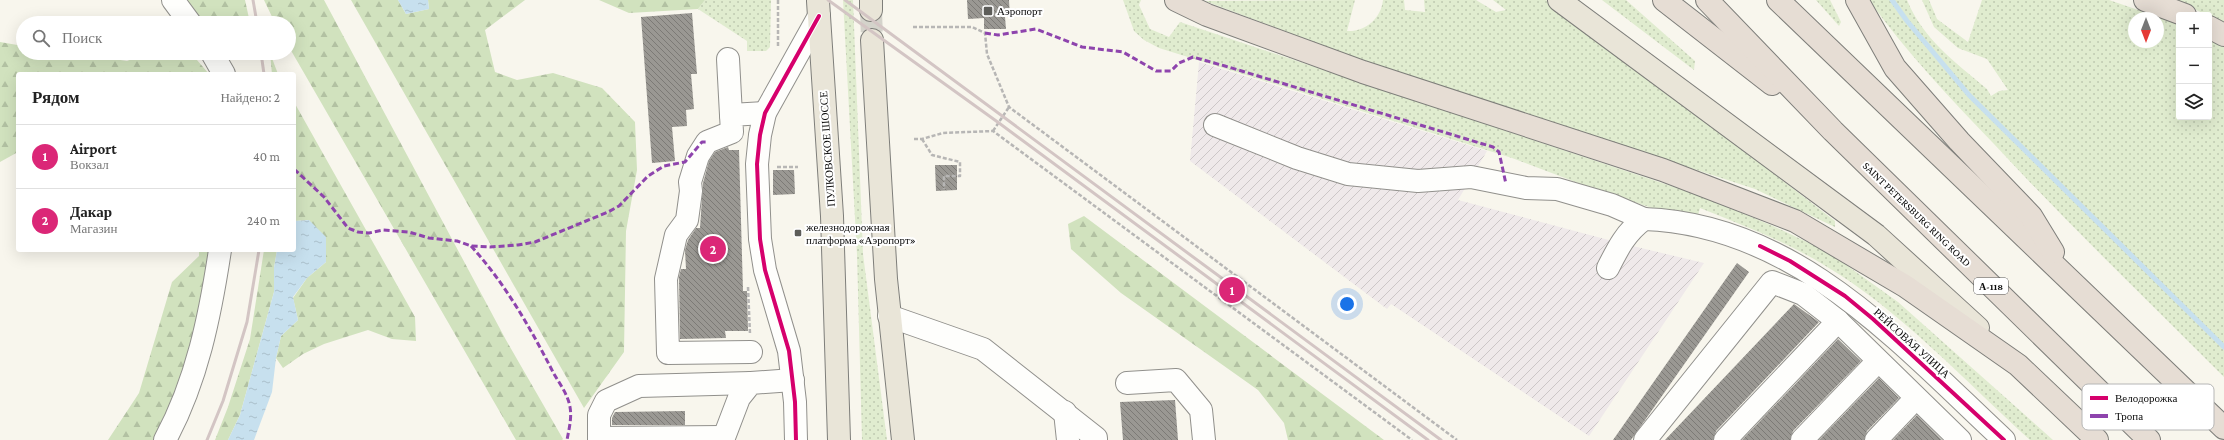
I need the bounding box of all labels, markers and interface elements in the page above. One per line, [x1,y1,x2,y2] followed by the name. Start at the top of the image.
[982,5,994,17] marker: Аэропорт
[997,5,1042,17] place label: Аэропорт
[2128,12,2164,48] north arrow
[2176,12,2212,120] map controls
[2176,12,2212,48] button: +
[16,16,296,60] search box
[30,27,52,49] icon: search
[62,30,102,46] text: Поиск
[2176,48,2212,84] button: −
[2176,84,2212,120] button: layers
[32,88,80,107] text: Рядом
[220,90,280,105] text: Найдено: 2
[817,90,837,207] street label: ПУЛКОВСКОЕ ШОССЕ
[70,141,117,157] text: Airport
[43,149,47,164] text: 1
[253,149,280,164] text: 40 m
[70,157,109,172] text: Вокзал
[1861,159,1973,269] street label: SAINT PETERSBURG RING ROAD
[70,204,112,220] text: Дакар
[42,213,48,228] text: 2
[247,213,280,228] text: 240 m
[70,221,117,236] text: Магазин
[805,221,916,246] place label: железнодорожная платформа «Аэропорт»
[793,228,803,238] marker: железнодорожная платформа «Аэропорт»
[700,234,726,264] pin: 2
[1219,275,1245,305] pin: 1
[1974,278,2008,294] road number: А-118
[1337,294,1357,314] your location
[1872,306,1952,380] street label: РЕЙСОВАЯ УЛИЦА
[2082,384,2214,430] legend
[2115,392,2177,404] text: Велодорожка
[2115,410,2143,422] text: Тропа

